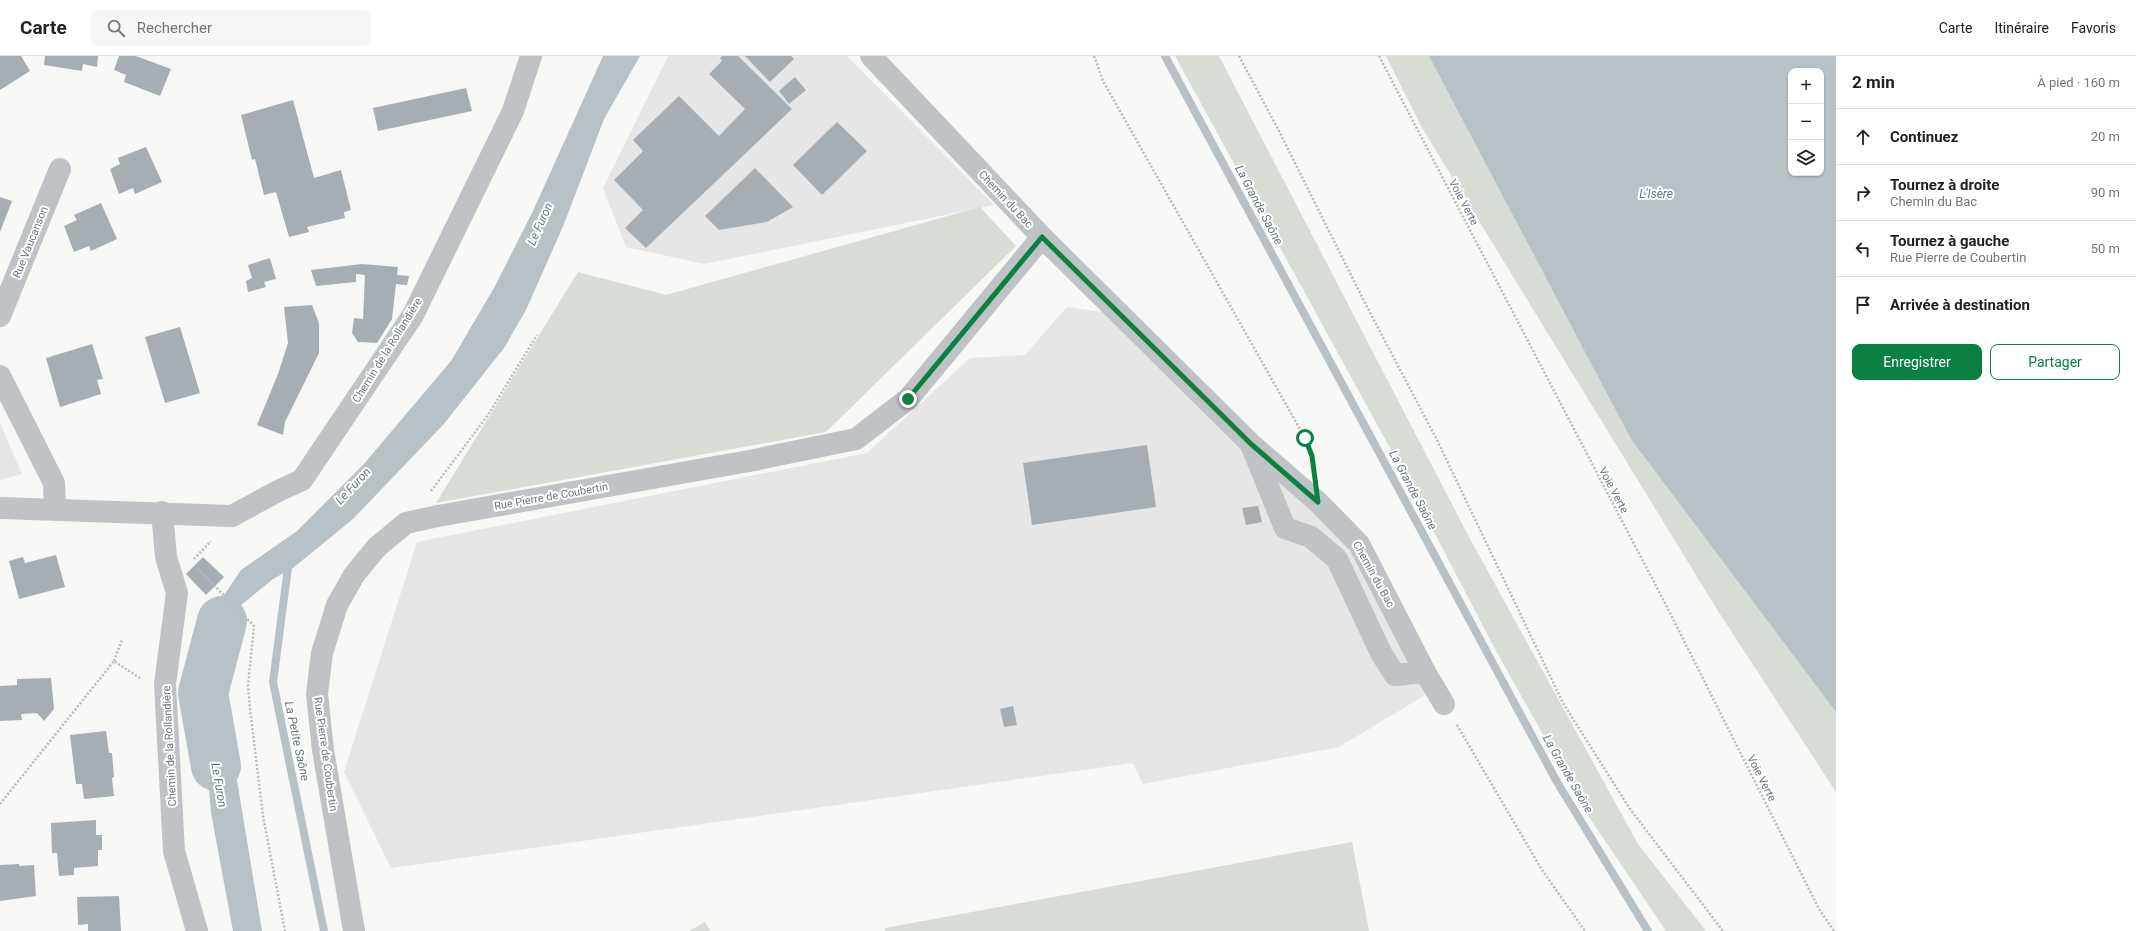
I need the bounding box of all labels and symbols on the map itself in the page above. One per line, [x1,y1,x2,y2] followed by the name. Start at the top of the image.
[1232,163,1286,247] water label: La Grande Saône
[976,168,1036,231] street label: Chemin du Bac
[1446,177,1481,228] street label: Voie Verte
[1639,187,1673,201] water label: L'Isère
[524,201,556,247] water label: Le Furon
[10,204,51,280] street label: Rue Vaucanson
[350,295,425,405] street label: Chemin de la Rollandière
[899,390,917,408] route end
[1296,429,1314,447] route start
[1386,448,1440,532] water label: La Grande Saône
[333,465,373,507] water label: Le Furon
[1596,465,1631,516] street label: Voie Verte
[493,480,609,513] street label: Rue Pierre de Coubertin
[1350,539,1397,610] street label: Chemin du Bac
[160,685,179,807] street label: Chemin de la Rollandière
[311,696,340,812] street label: Rue Pierre de Coubertin
[282,700,312,782] water label: La Petite Saône
[1540,732,1596,816] water label: La Grande Saône
[1744,753,1779,804] street label: Voie Verte
[208,762,230,808] water label: Le Furon

